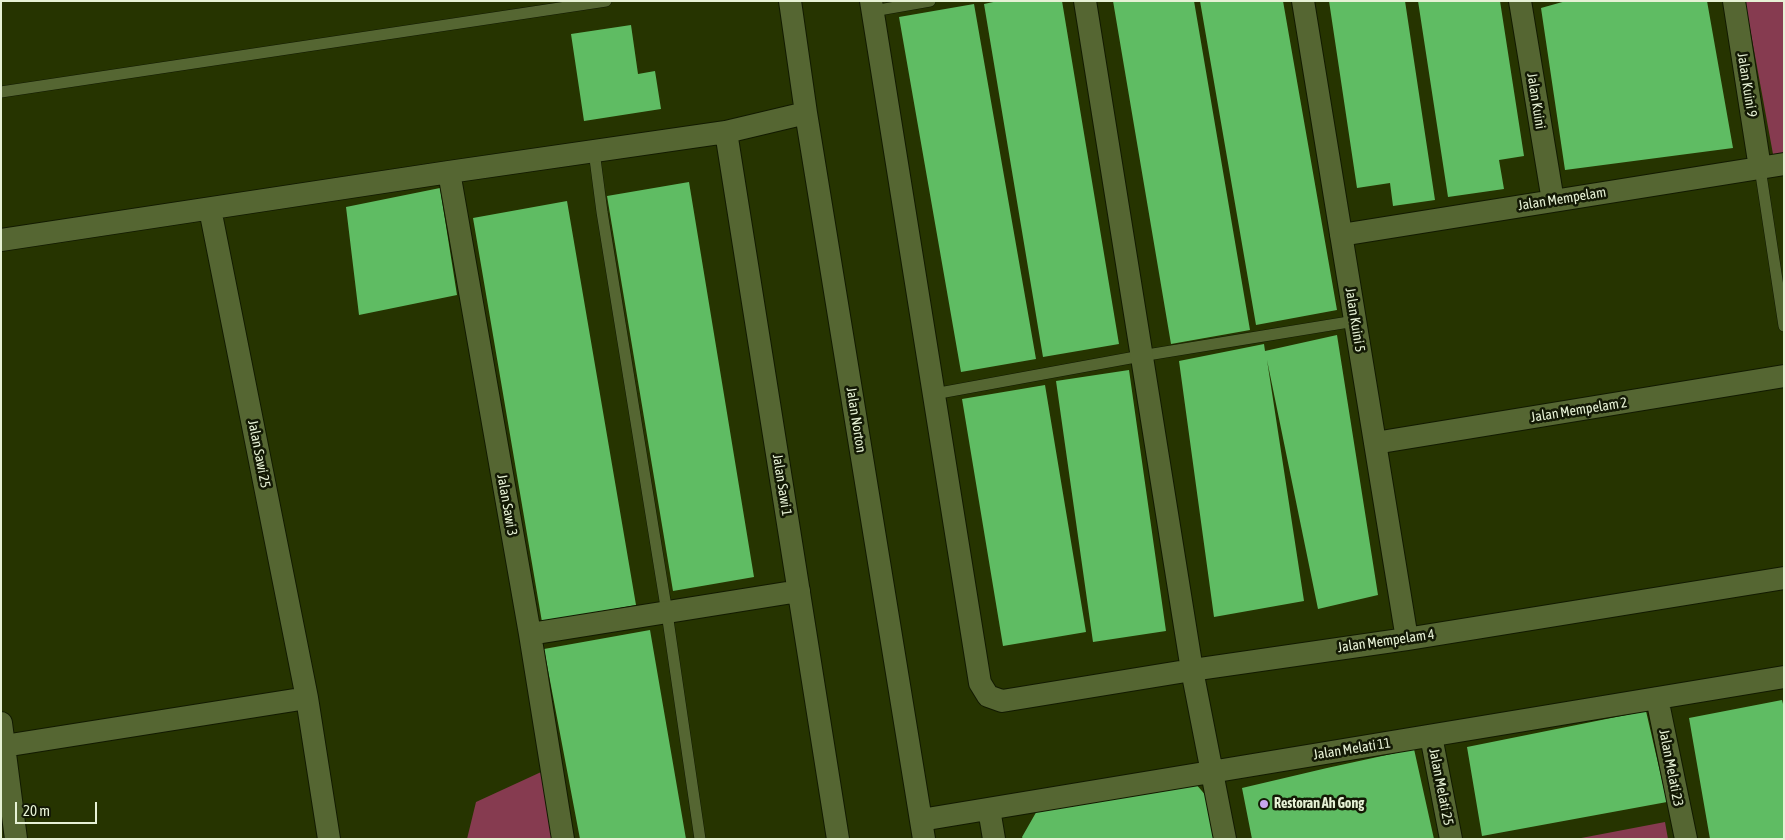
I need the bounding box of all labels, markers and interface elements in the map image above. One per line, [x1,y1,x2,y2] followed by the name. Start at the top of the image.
[1734,52,1760,118] street label: Jalan Kuini 9
[1523,72,1549,130] street label: Jalan Kuini
[1517,184,1607,214] street label: Jalan Mempelam
[1342,287,1368,353] street label: Jalan Kuini 5
[843,386,869,454] street label: Jalan Norton
[1530,394,1628,426] street label: Jalan Mempelam 2
[244,419,274,489] street label: Jalan Sawi 25
[769,453,795,517] street label: Jalan Sawi 1
[493,473,521,537] street label: Jalan Sawi 3
[1337,626,1435,656] street label: Jalan Mempelam 4
[1655,728,1687,808] street label: Jalan Melati 23
[1312,735,1392,763] street label: Jalan Melati 11
[1425,747,1457,827] street label: Jalan Melati 25
[18,792,100,824] scale bar
[1274,796,1364,812] place label: Restoran Ah Gong
[1258,798,1270,810] marker: Restoran Ah Gong
[23,802,50,819] text: 20 m

